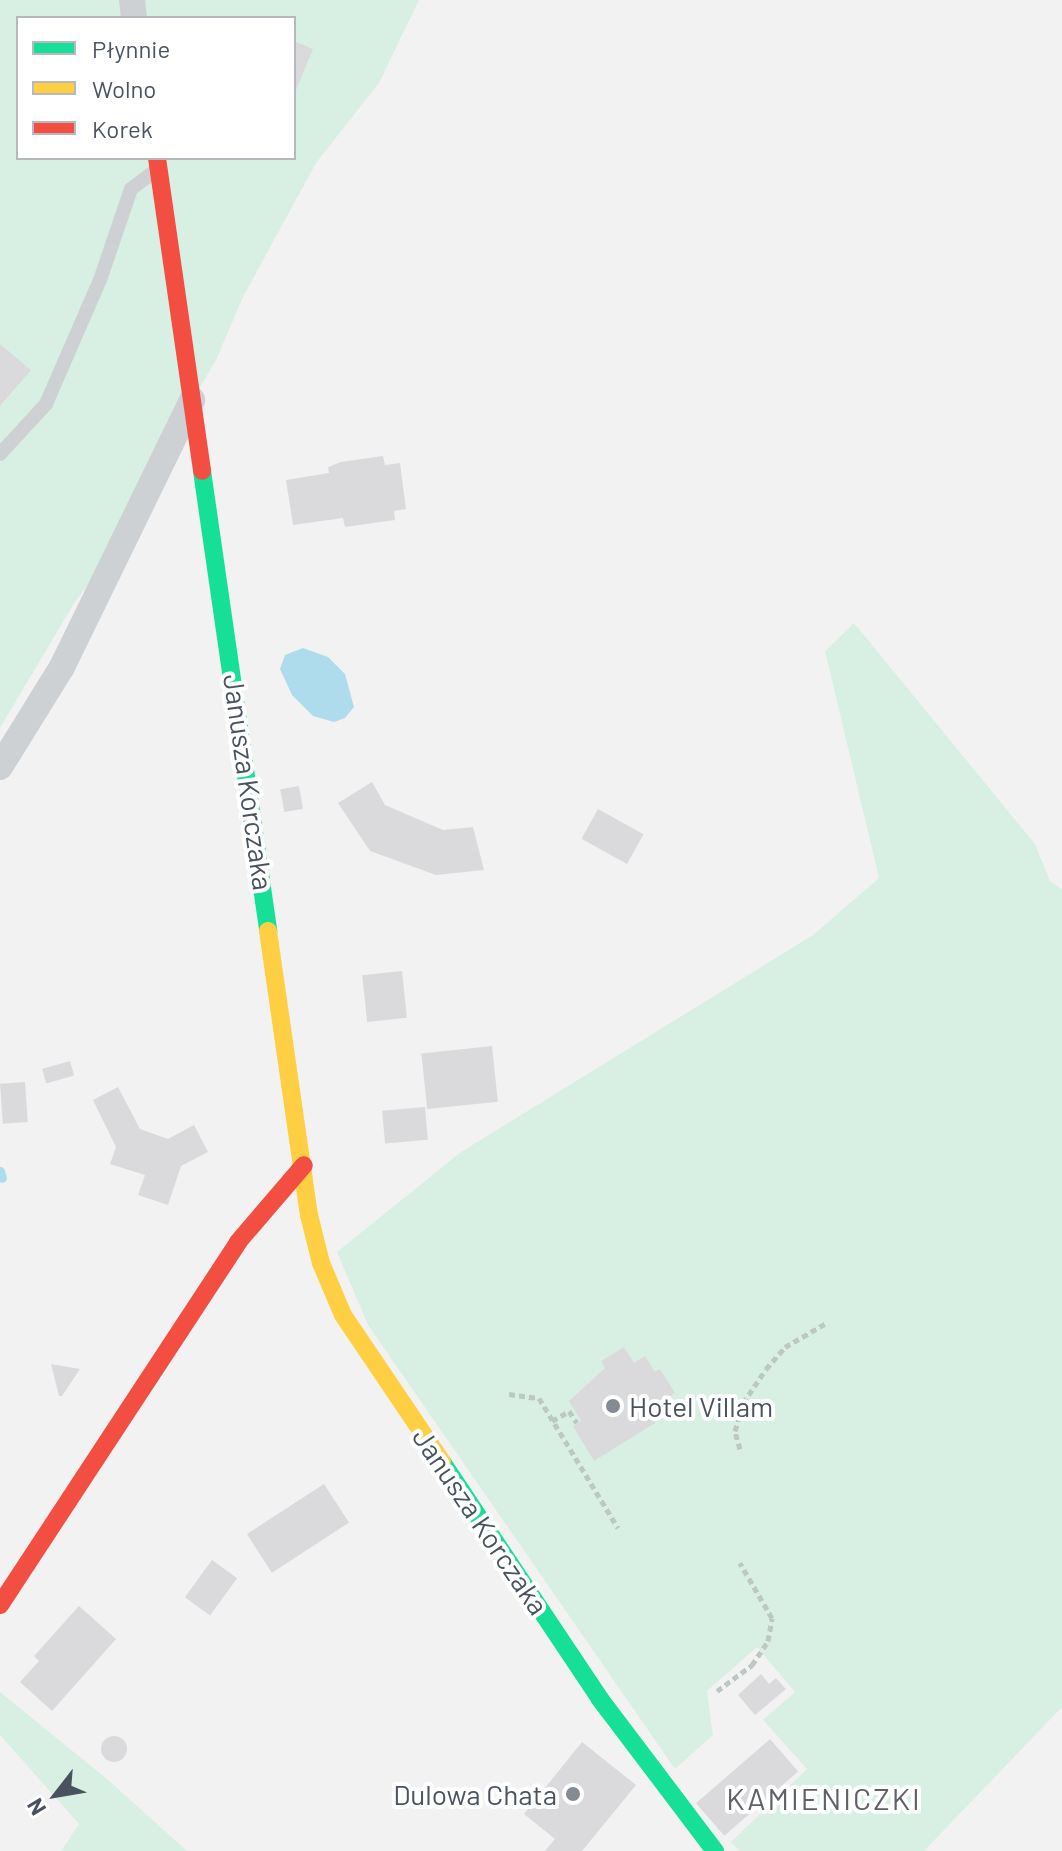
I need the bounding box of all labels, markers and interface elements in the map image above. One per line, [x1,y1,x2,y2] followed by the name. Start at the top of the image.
[16,16,296,160] legend
[92,34,170,63] text: Płynnie
[92,74,156,103] text: Wolno
[92,114,153,143] text: Korek
[217,672,281,892] street label: Janusza Korczaka
[629,1389,773,1423] place label: Hotel Villam
[604,1397,622,1415] marker: Hotel Villam
[406,1421,556,1621] street label: Janusza Korczaka
[16,1755,96,1835] north arrow
[393,1777,557,1811] place label: Dulowa Chata
[726,1780,922,1816] district label: KAMIENICZKI
[564,1785,582,1803] marker: Dulowa Chata
[21,1794,50,1820] text: N

